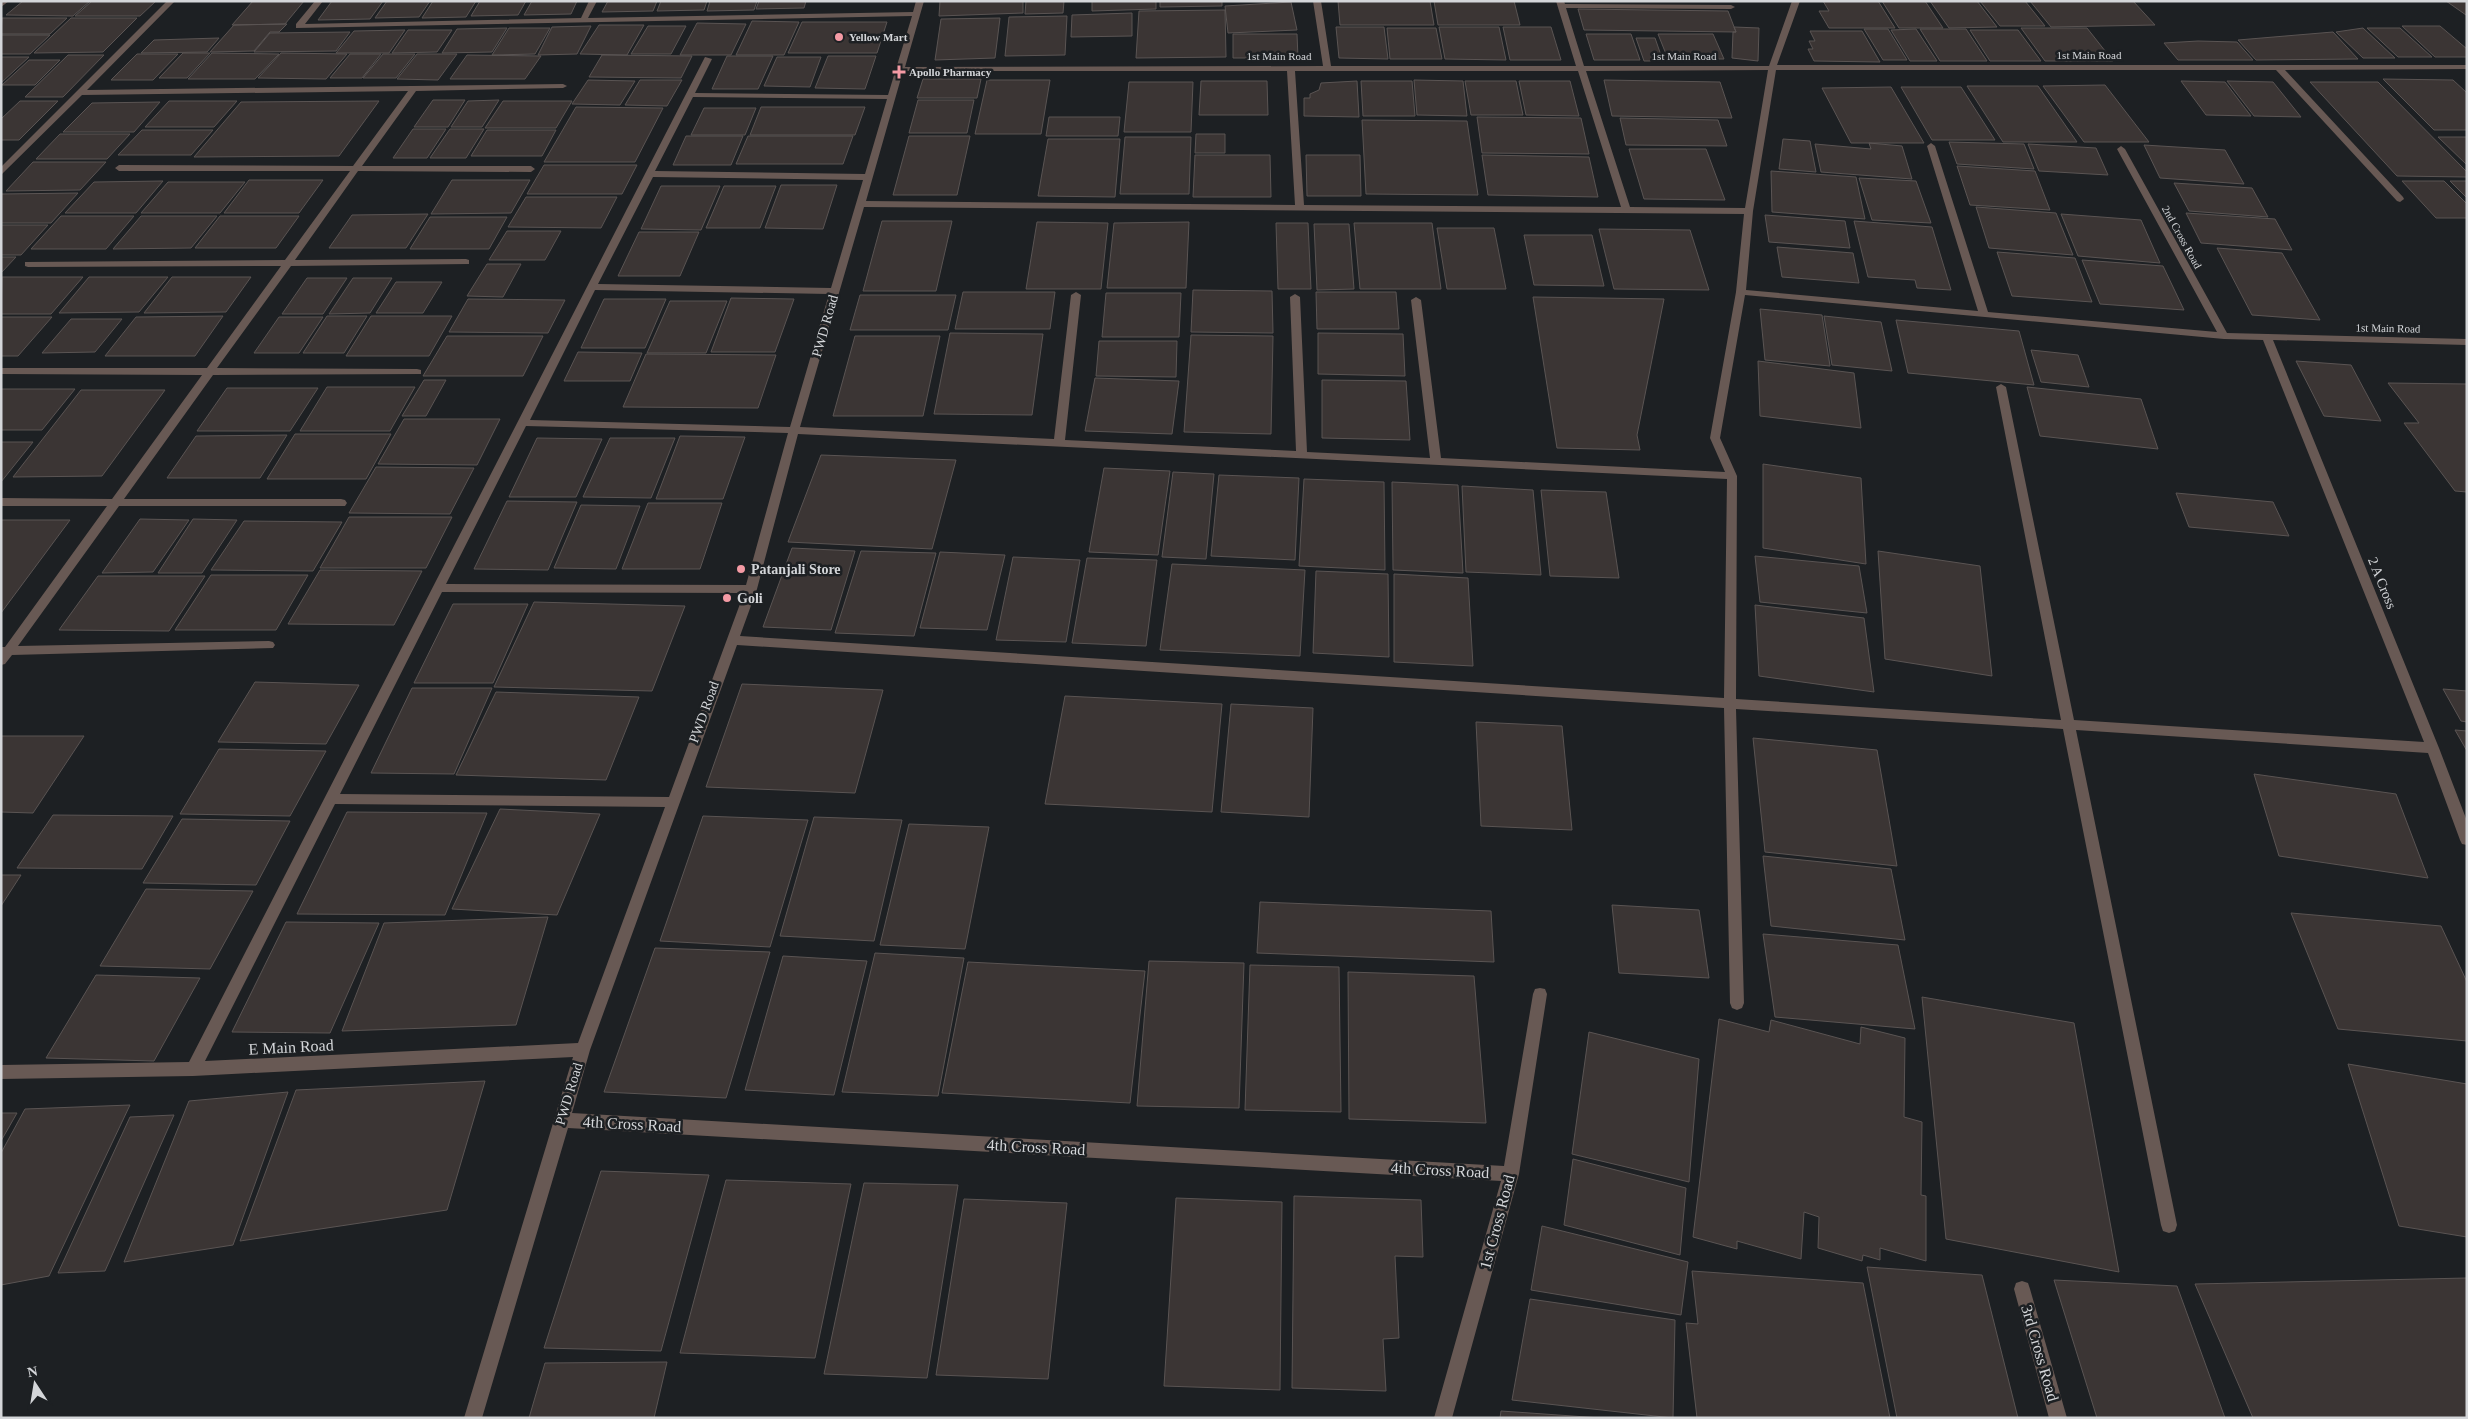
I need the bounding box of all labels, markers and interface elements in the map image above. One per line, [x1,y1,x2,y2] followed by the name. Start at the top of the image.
[833,31,845,43] marker: Yellow Mart
[849,31,908,43] place label: Yellow Mart
[2057,49,2122,61] street label: 1st Main Road
[1247,50,1312,62] street label: 1st Main Road
[1652,50,1717,62] street label: 1st Main Road
[893,66,905,78] marker: Apollo Pharmacy
[909,66,992,78] place label: Apollo Pharmacy
[2160,203,2205,271] street label: 2nd Cross Road
[809,293,841,359] street label: PWD Road
[2356,321,2421,335] street label: 1st Main Road
[2365,555,2399,611] street label: 2 A Cross
[751,562,841,577] place label: Patanjali Store
[735,563,747,575] marker: Patanjali Store
[737,591,763,606] place label: Goli
[721,592,733,604] marker: Goli
[686,679,722,745] street label: PWD Road
[248,1036,334,1058] street label: E Main Road
[552,1061,586,1127] street label: PWD Road
[582,1113,682,1135] street label: 4th Cross Road
[986,1136,1086,1158] street label: 4th Cross Road
[1390,1159,1490,1181] street label: 4th Cross Road
[1476,1173,1518,1271] street label: 1st Cross Road
[2018,1303,2062,1403] street label: 3rd Cross Road
[10,1359,60,1409] north arrow
[26,1363,39,1380] text: N

